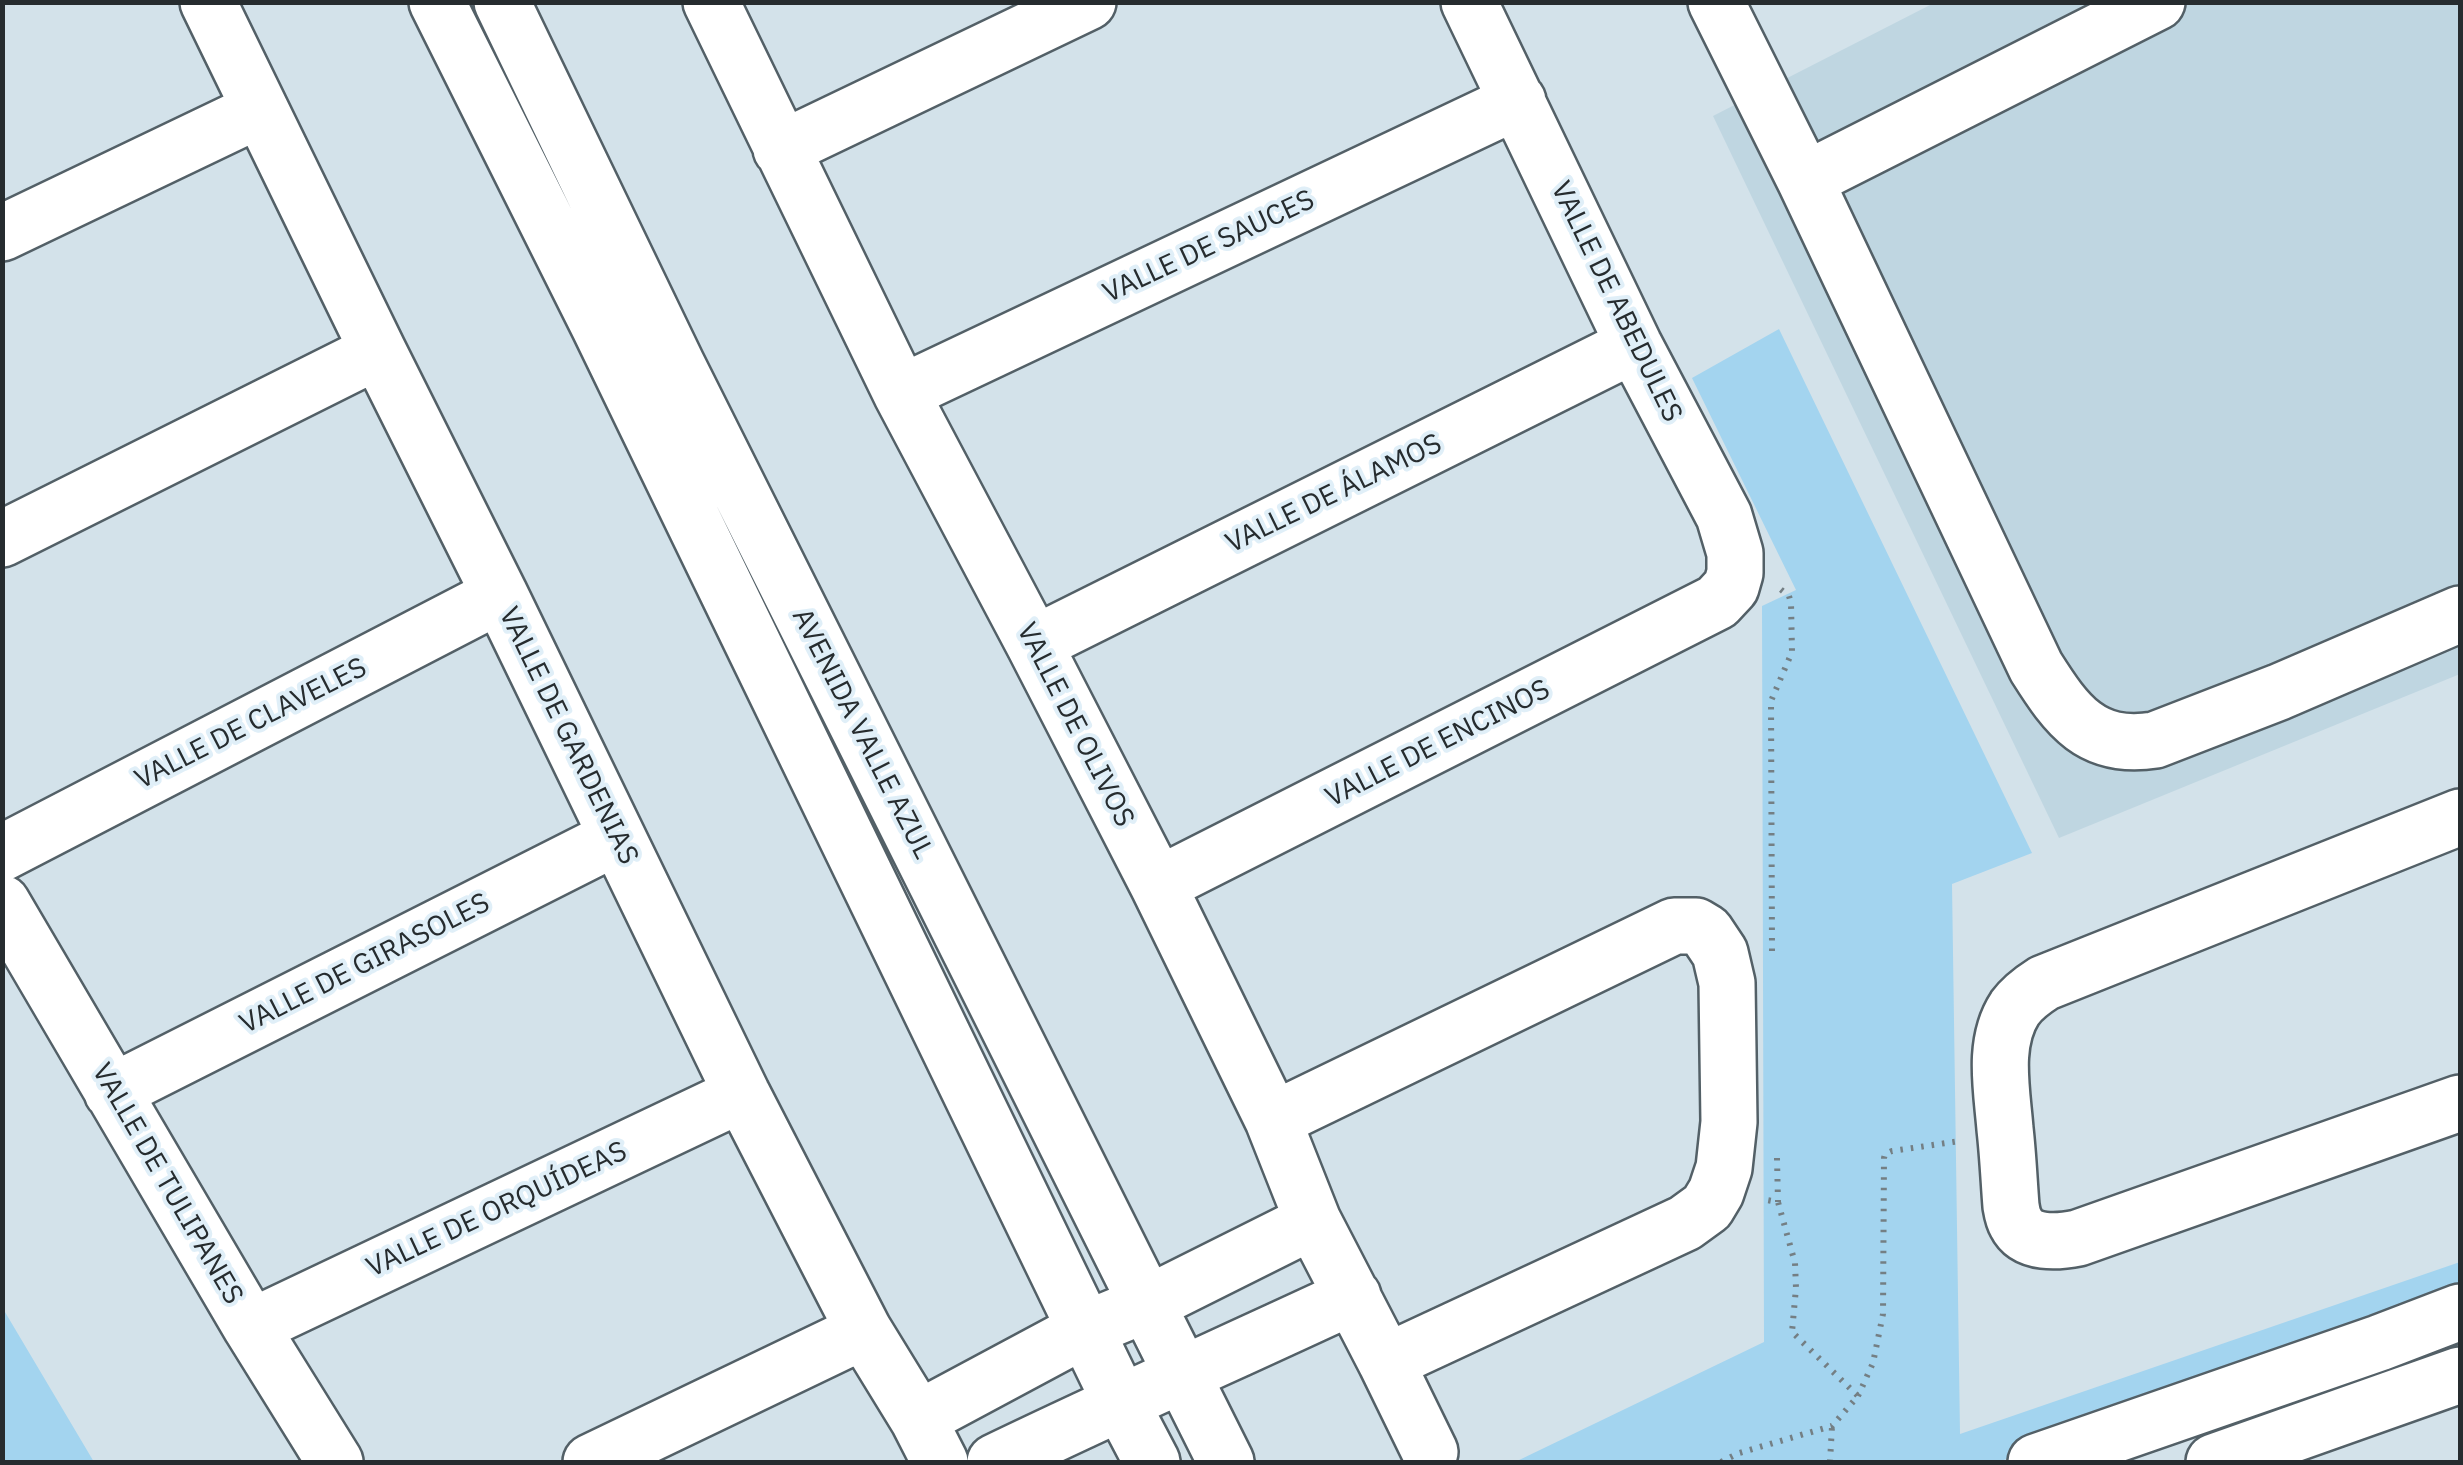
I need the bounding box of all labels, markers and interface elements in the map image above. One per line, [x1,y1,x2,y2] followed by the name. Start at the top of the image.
[1543,176,1689,428] street label: VALLE DE ABEDULES
[1098,183,1320,311] street label: VALLE DE SAUCES
[1221,427,1447,561] street label: VALLE DE ÁLAMOS
[491,602,645,870] street label: VALLE DE GARDENIAS
[784,603,940,865] street label: AVENIDA VALLE AZUL
[1009,617,1141,833] street label: VALLE DE OLIVOS
[130,651,372,797] street label: VALLE DE CLAVELES
[1320,673,1556,815] street label: VALLE DE ENCINOS
[235,886,495,1042] street label: VALLE DE GIRASOLES
[84,1057,250,1311] street label: VALLE DE TULIPANES
[361,1135,633,1285] street label: VALLE DE ORQUÍDEAS

